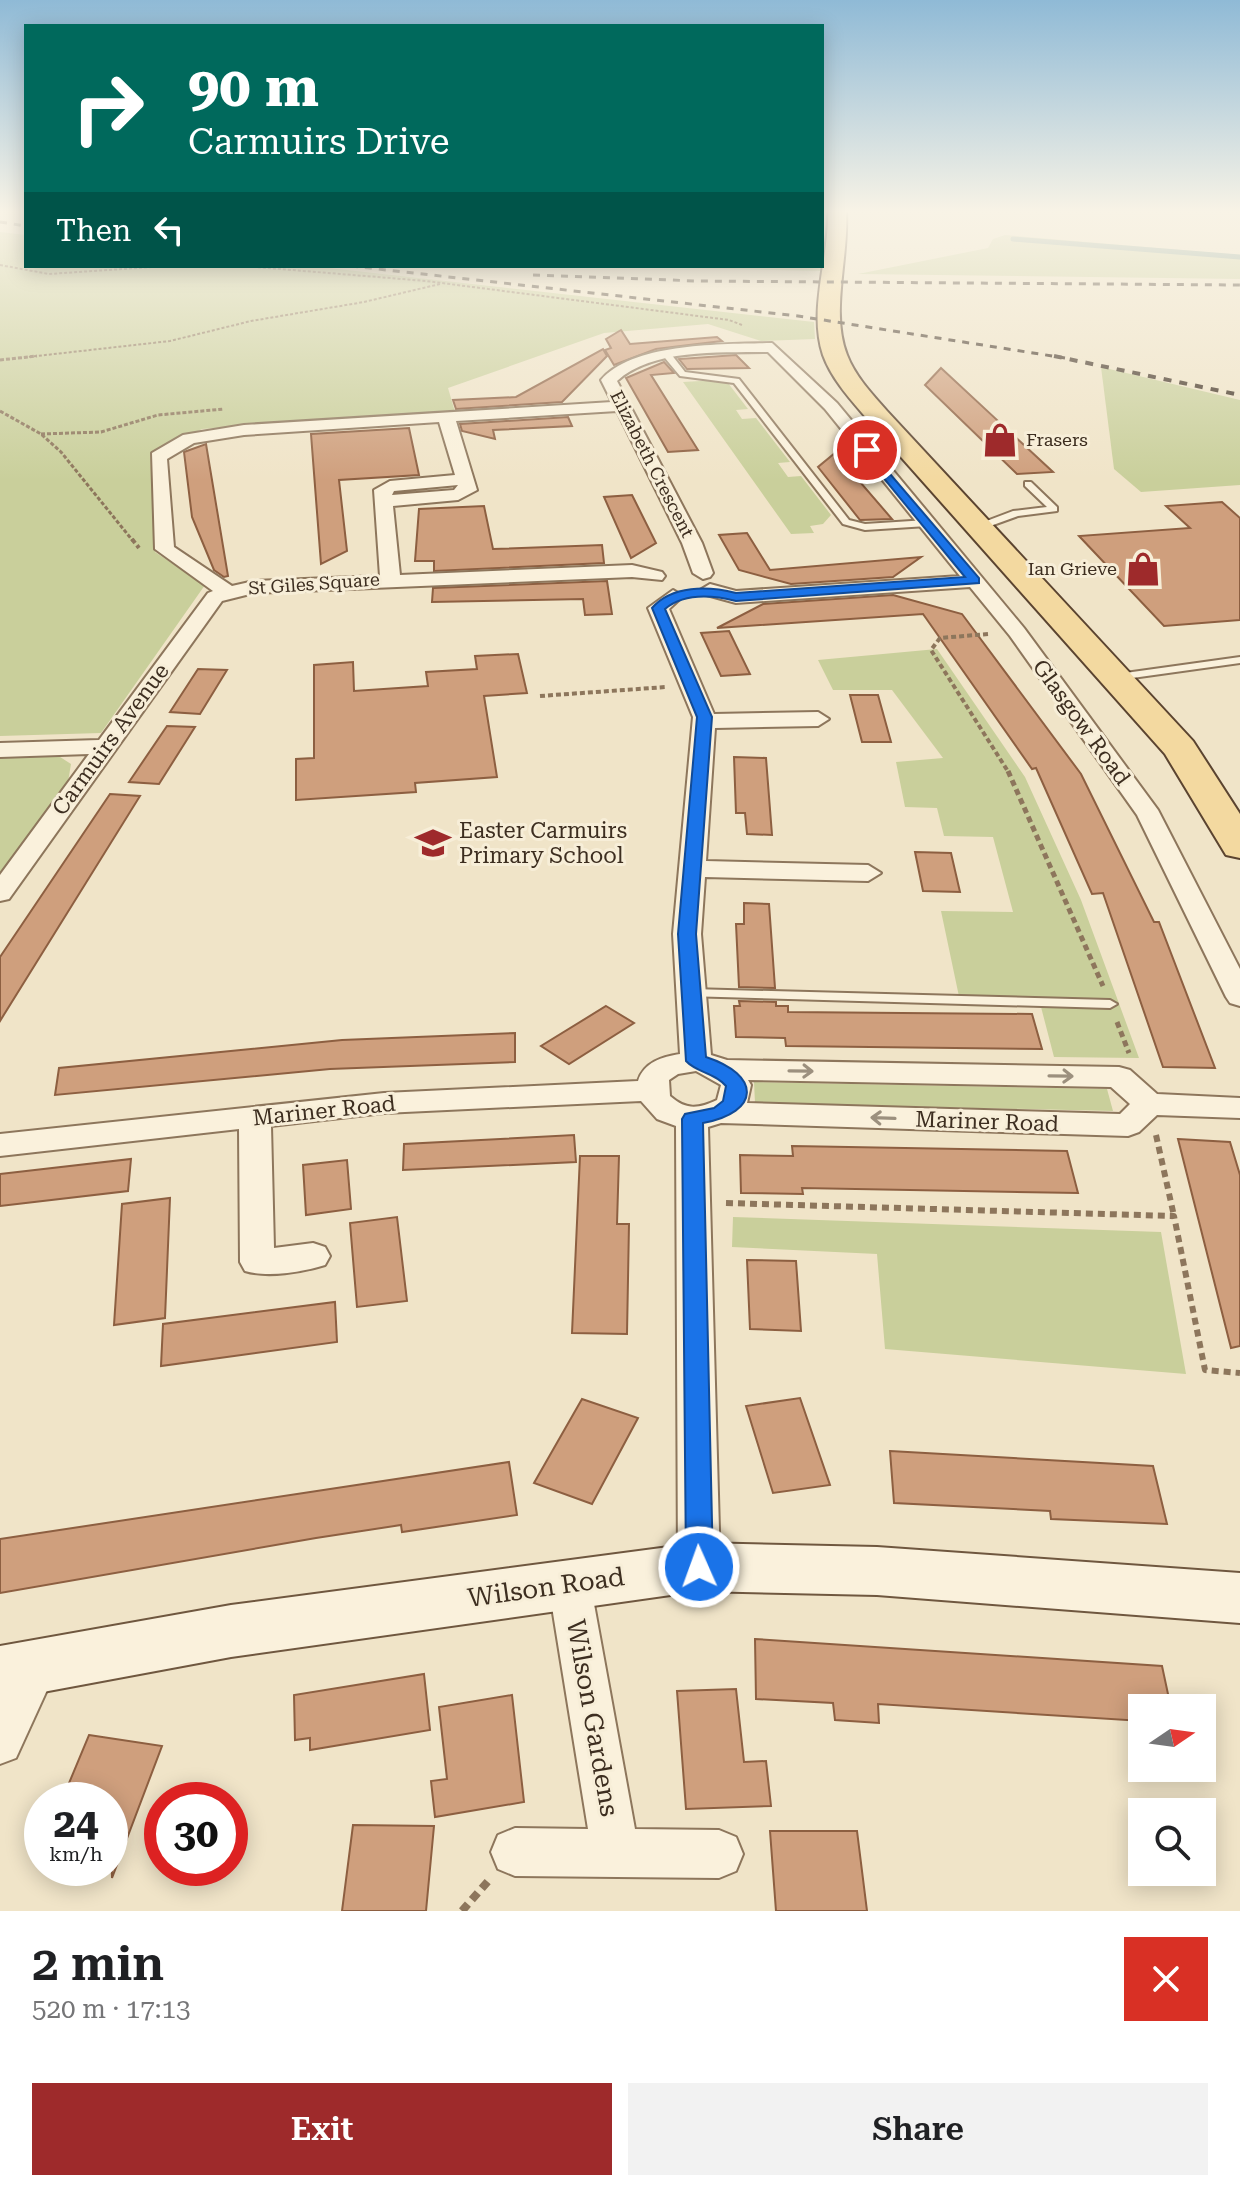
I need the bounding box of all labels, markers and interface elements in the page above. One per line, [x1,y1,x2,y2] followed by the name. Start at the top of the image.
[188,54,319,120] text: 90 m
[56,56,160,160] icon: right
[188,121,450,163] text: Carmuirs Drive
[147,208,191,252] icon: left
[56,213,131,248] text: Then
[606,387,699,541] street label: Elizabeth Crescent
[833,416,901,484] pin
[981,421,1019,459] shop icon: Frasers
[845,428,889,472] icon: arrive
[1026,429,1088,450] place label: Frasers
[1124,550,1162,588] shop icon: Ian Grieve
[1028,558,1117,579] place label: Ian Grieve
[248,568,380,599] street label: St Giles Square
[1028,655,1136,790] street label: Glasgow Road
[47,659,174,820] street label: Carmuirs Avenue
[459,818,627,868] place label: Easter Carmuirs Primary School
[414,824,452,862] school or university icon: Easter Carmuirs Primary School
[787,1063,814,1079] one-way arrow
[1047,1068,1074,1084] one-way arrow
[251,1091,397,1130] street label: Mariner Road
[915,1107,1059,1136] street label: Mariner Road
[870,1110,897,1125] one-way arrow
[657,1525,741,1609] position arrow
[466,1561,627,1613] street label: Wilson Road
[561,1617,625,1819] street label: Wilson Gardens
[1128,1694,1216,1782] north arrow
[1128,1694,1216,1886] map controls
[144,1782,248,1886] speed limit sign: 30
[1128,1798,1216,1886] button: search
[54,1800,98,1847] text: 24
[49,1842,103,1866] text: km/h
[32,1936,164,1992] text: 2 min
[1124,1937,1208,2021] button: close
[32,1994,191,2024] text: 520 m · 17:13
[32,2083,612,2175] button: Exit
[628,2083,1208,2175] button: Share

